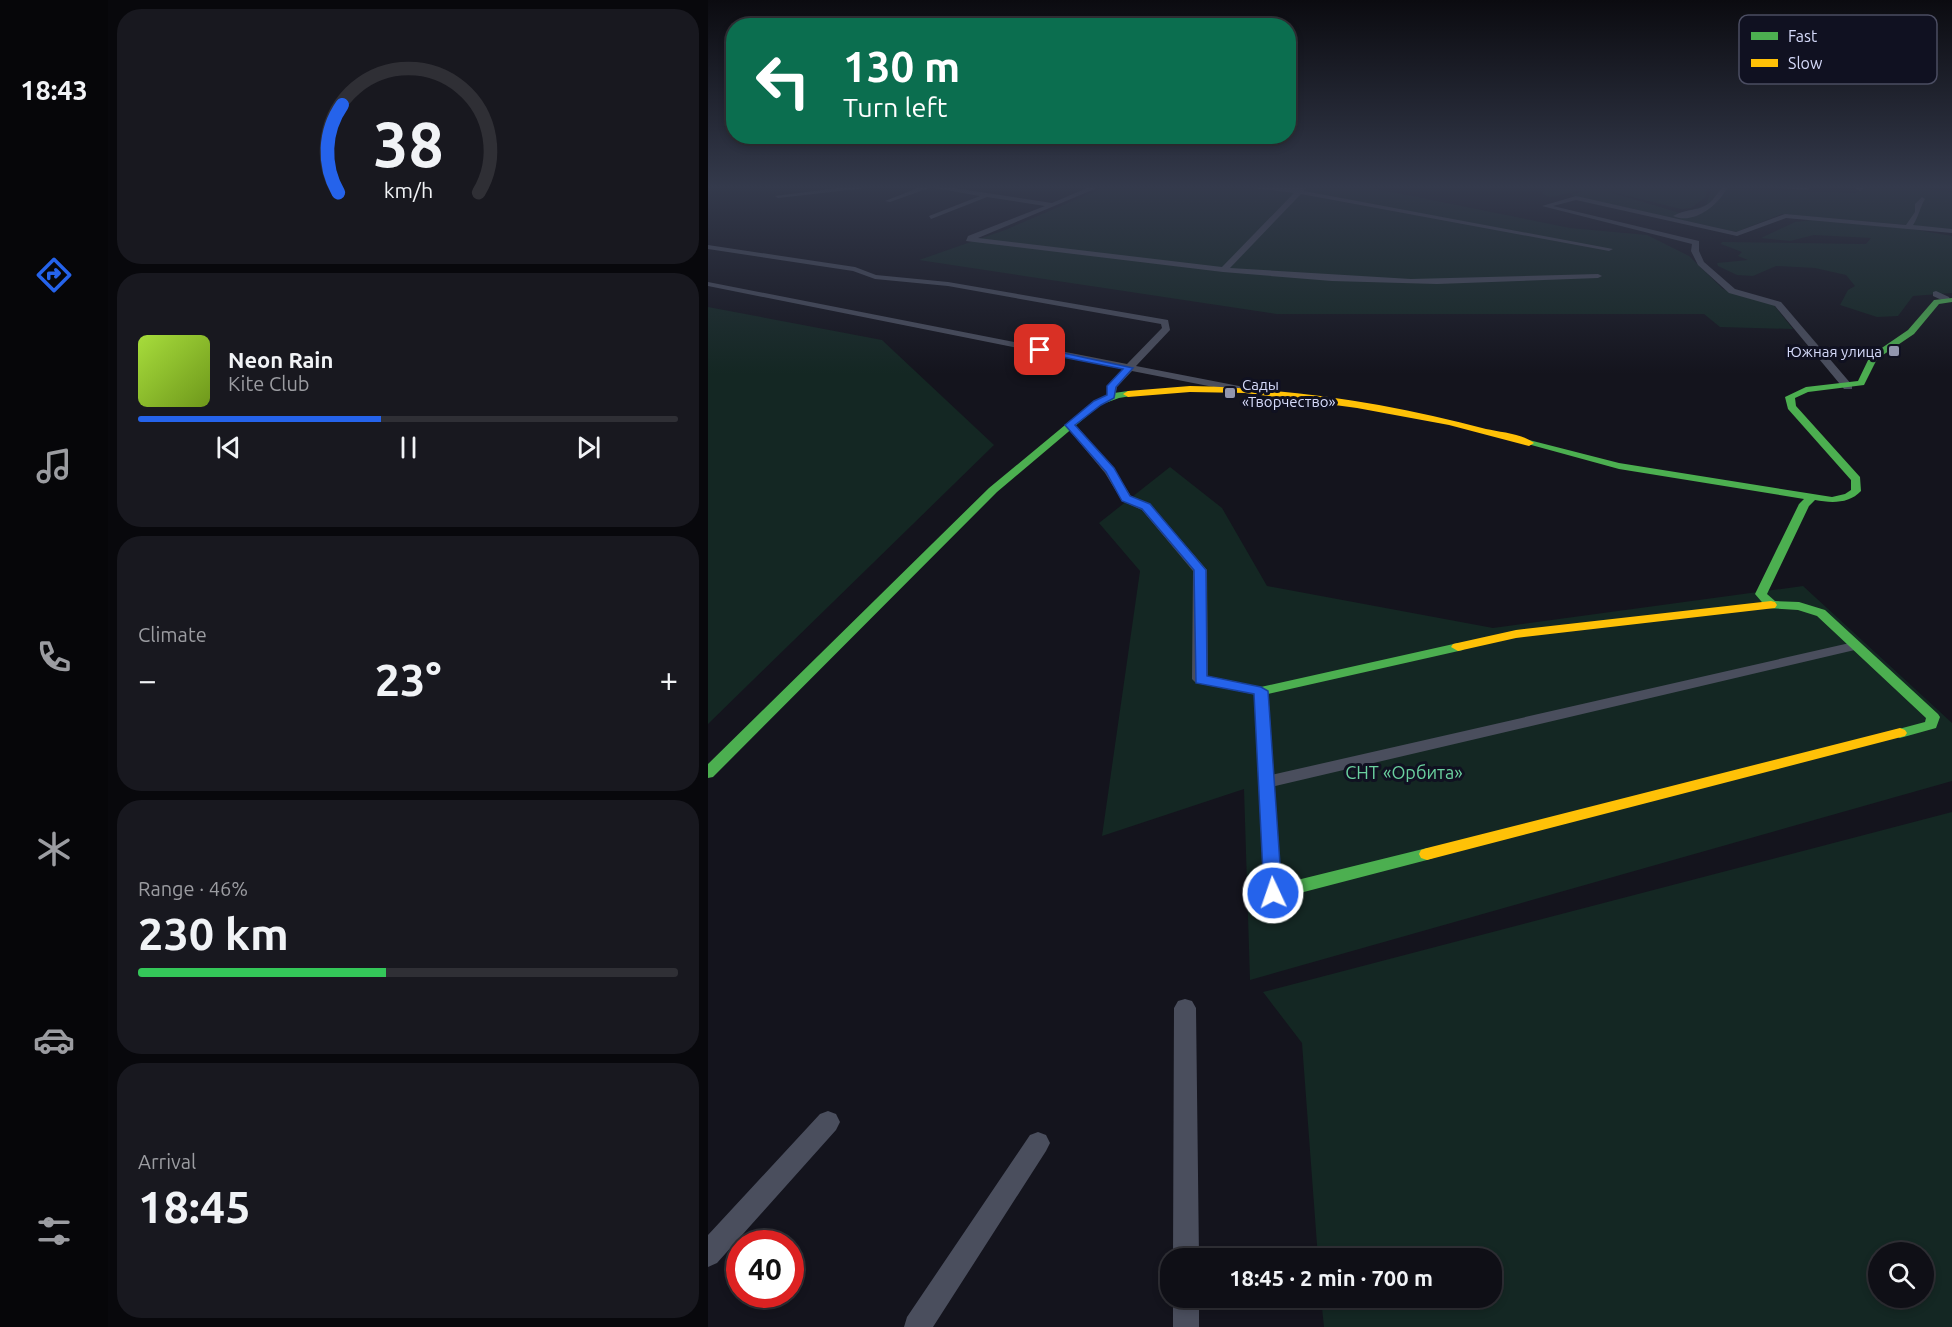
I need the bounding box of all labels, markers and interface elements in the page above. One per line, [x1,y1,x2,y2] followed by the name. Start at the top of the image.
[1739,15,1937,84] legend
[1788,27,1818,45] text: Fast
[744,42,822,120] icon: left
[843,43,960,90] text: 130 m
[1788,54,1823,72] text: Slow
[20,75,88,105] text: 18:43
[843,92,947,122] text: Turn left
[373,109,443,179] text: 38
[383,179,433,203] text: km/h
[33,254,75,296] icon: directions
[1014,324,1065,375] pin
[1023,333,1056,366] icon: arrive
[1787,343,1882,360] place label: Южная улица
[1887,344,1901,358] marker: Южная улица
[228,347,333,372] text: Neon Rain
[228,372,310,395] text: Kite Club
[1242,376,1335,410] place label: Сады «Творчество»
[1223,386,1237,400] marker: Сады «Творчество»
[212,431,245,464] icon: previous
[392,431,425,464] icon: pause
[572,431,605,464] icon: next
[33,445,75,487] icon: music
[138,623,207,646] text: Climate
[33,636,75,678] icon: phone
[375,654,441,705] text: 23°
[138,661,157,698] text: −
[659,661,678,698] text: +
[1345,762,1463,782] park label: СНТ «Орбита»
[33,828,75,870] icon: climate
[1241,861,1305,925] position arrow
[138,877,248,900] text: Range · 46%
[138,908,289,959] text: 230 km
[33,1019,75,1061] icon: car
[138,1150,196,1173] text: Arrival
[138,1181,251,1232] text: 18:45
[33,1210,75,1252] icon: filters
[726,1230,804,1308] speed limit sign: 40
[1868,1242,1934,1308] map controls
[1868,1242,1934,1308] button: search
[1229,1265,1433,1290] text: 18:45 · 2 min · 700 m

